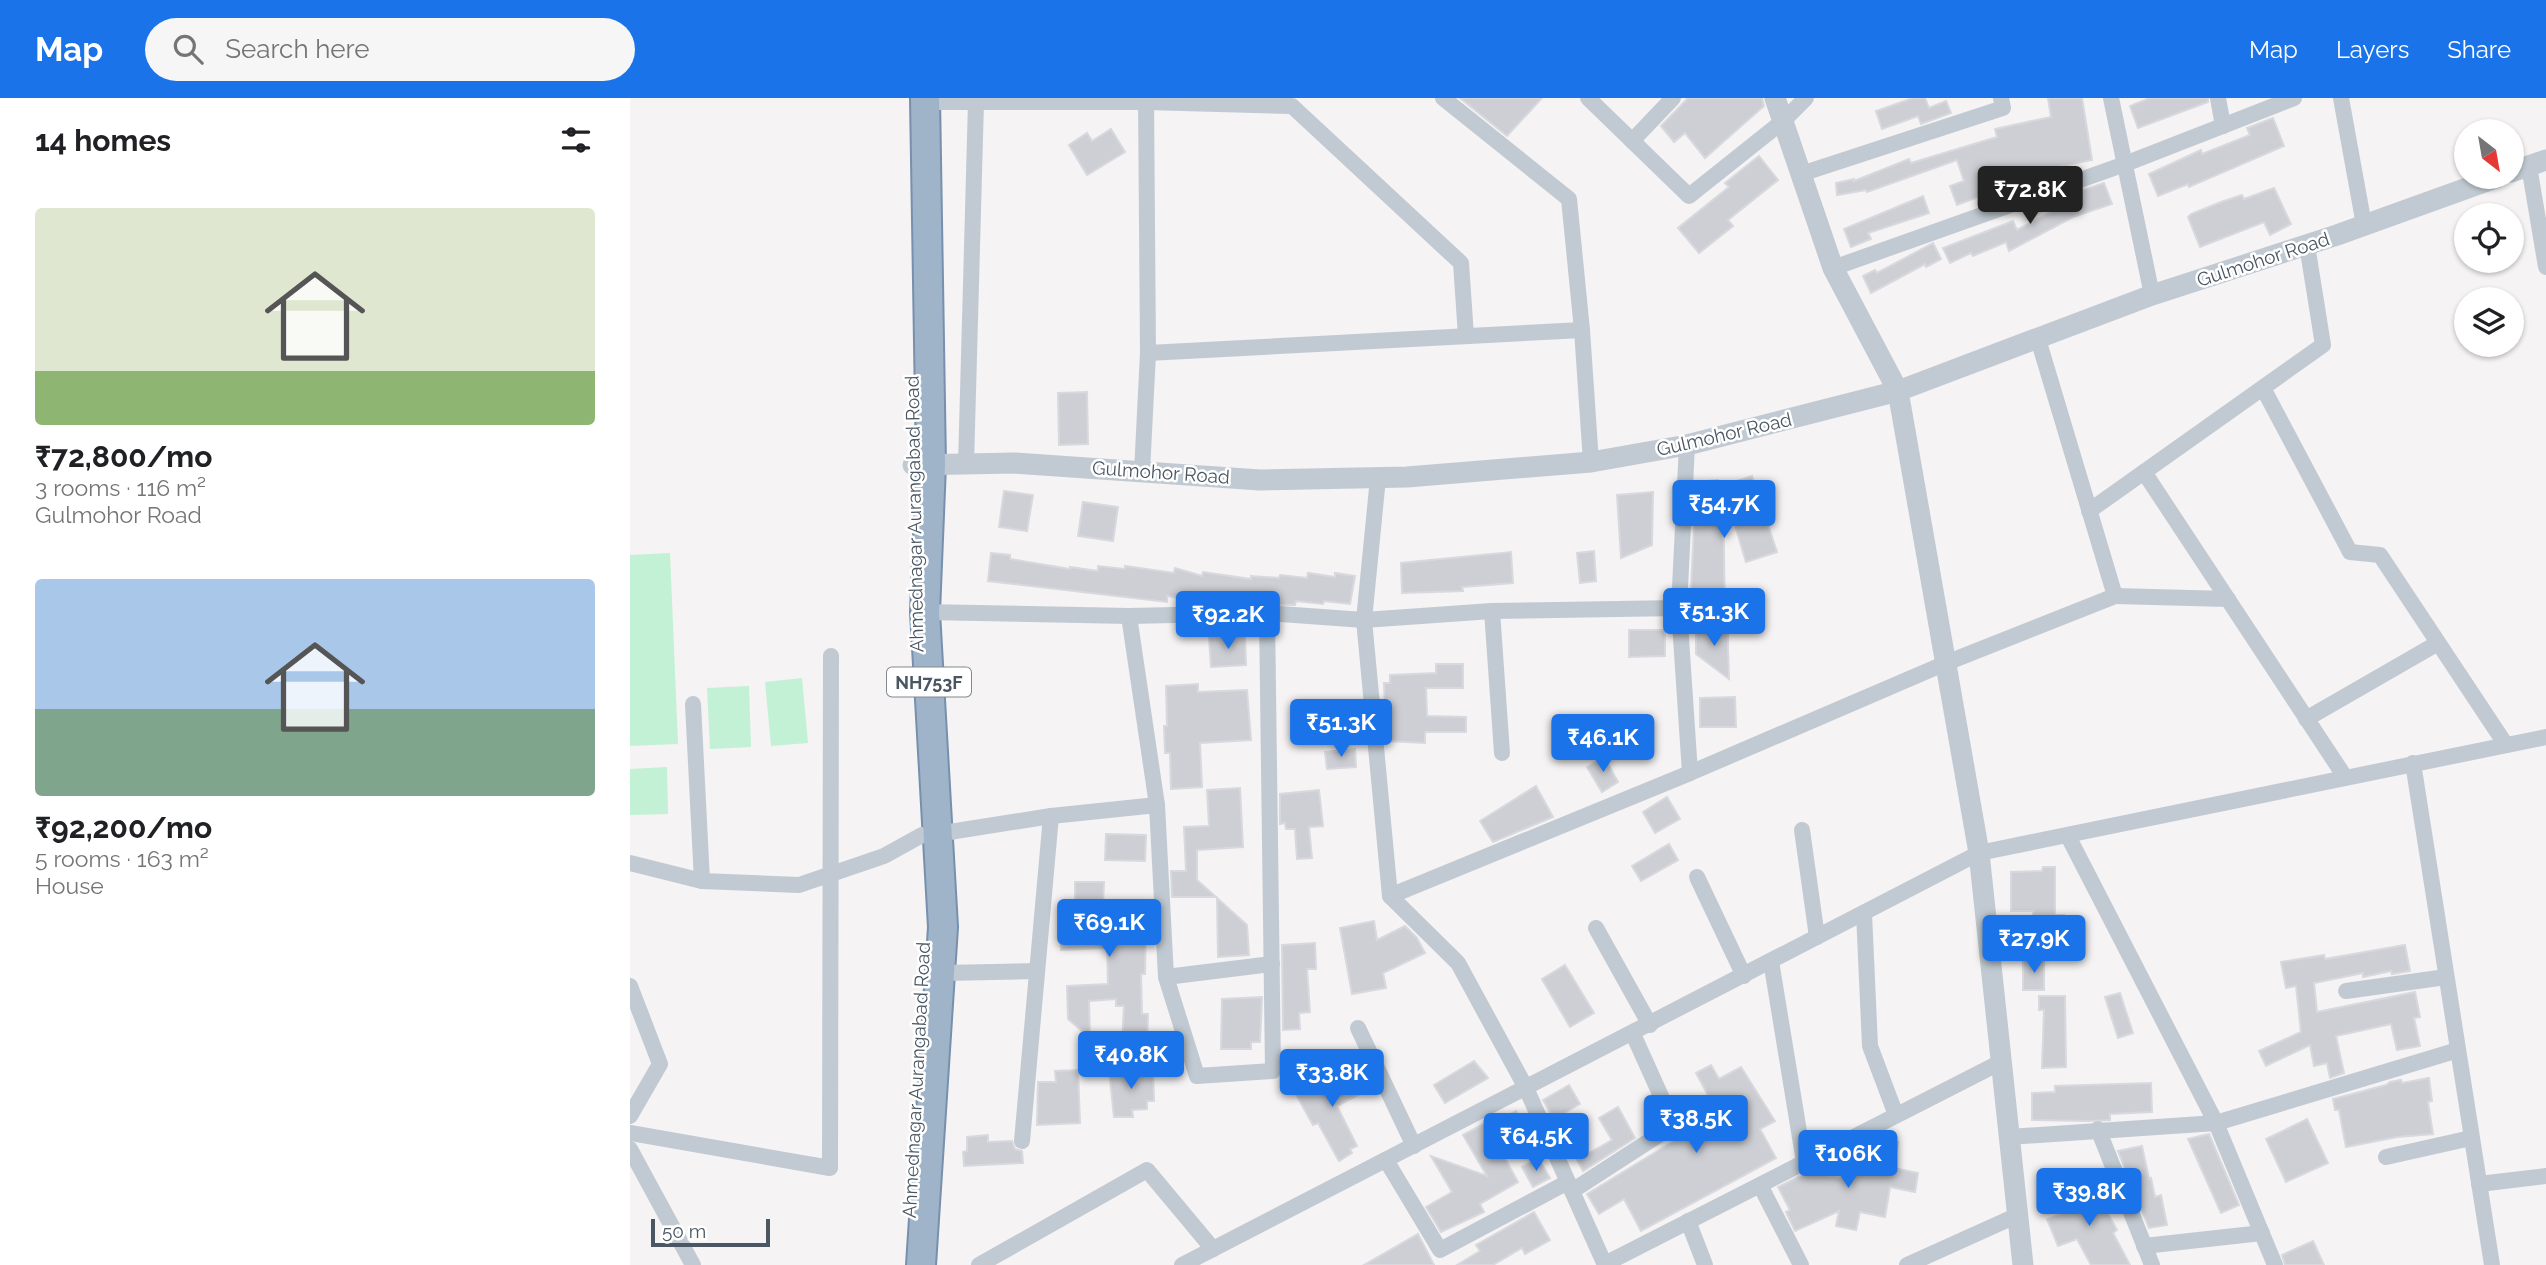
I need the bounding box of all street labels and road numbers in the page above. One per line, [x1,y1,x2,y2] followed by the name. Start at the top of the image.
[2194,227,2332,291] street label: Gulmohor Road
[901,375,927,653] street label: Ahmednagar Aurangabad Road
[1654,408,1794,460] street label: Gulmohor Road
[1091,456,1231,488] street label: Gulmohor Road
[887,668,971,696] road number: NH753F
[898,941,934,1219] street label: Ahmednagar Aurangabad Road

